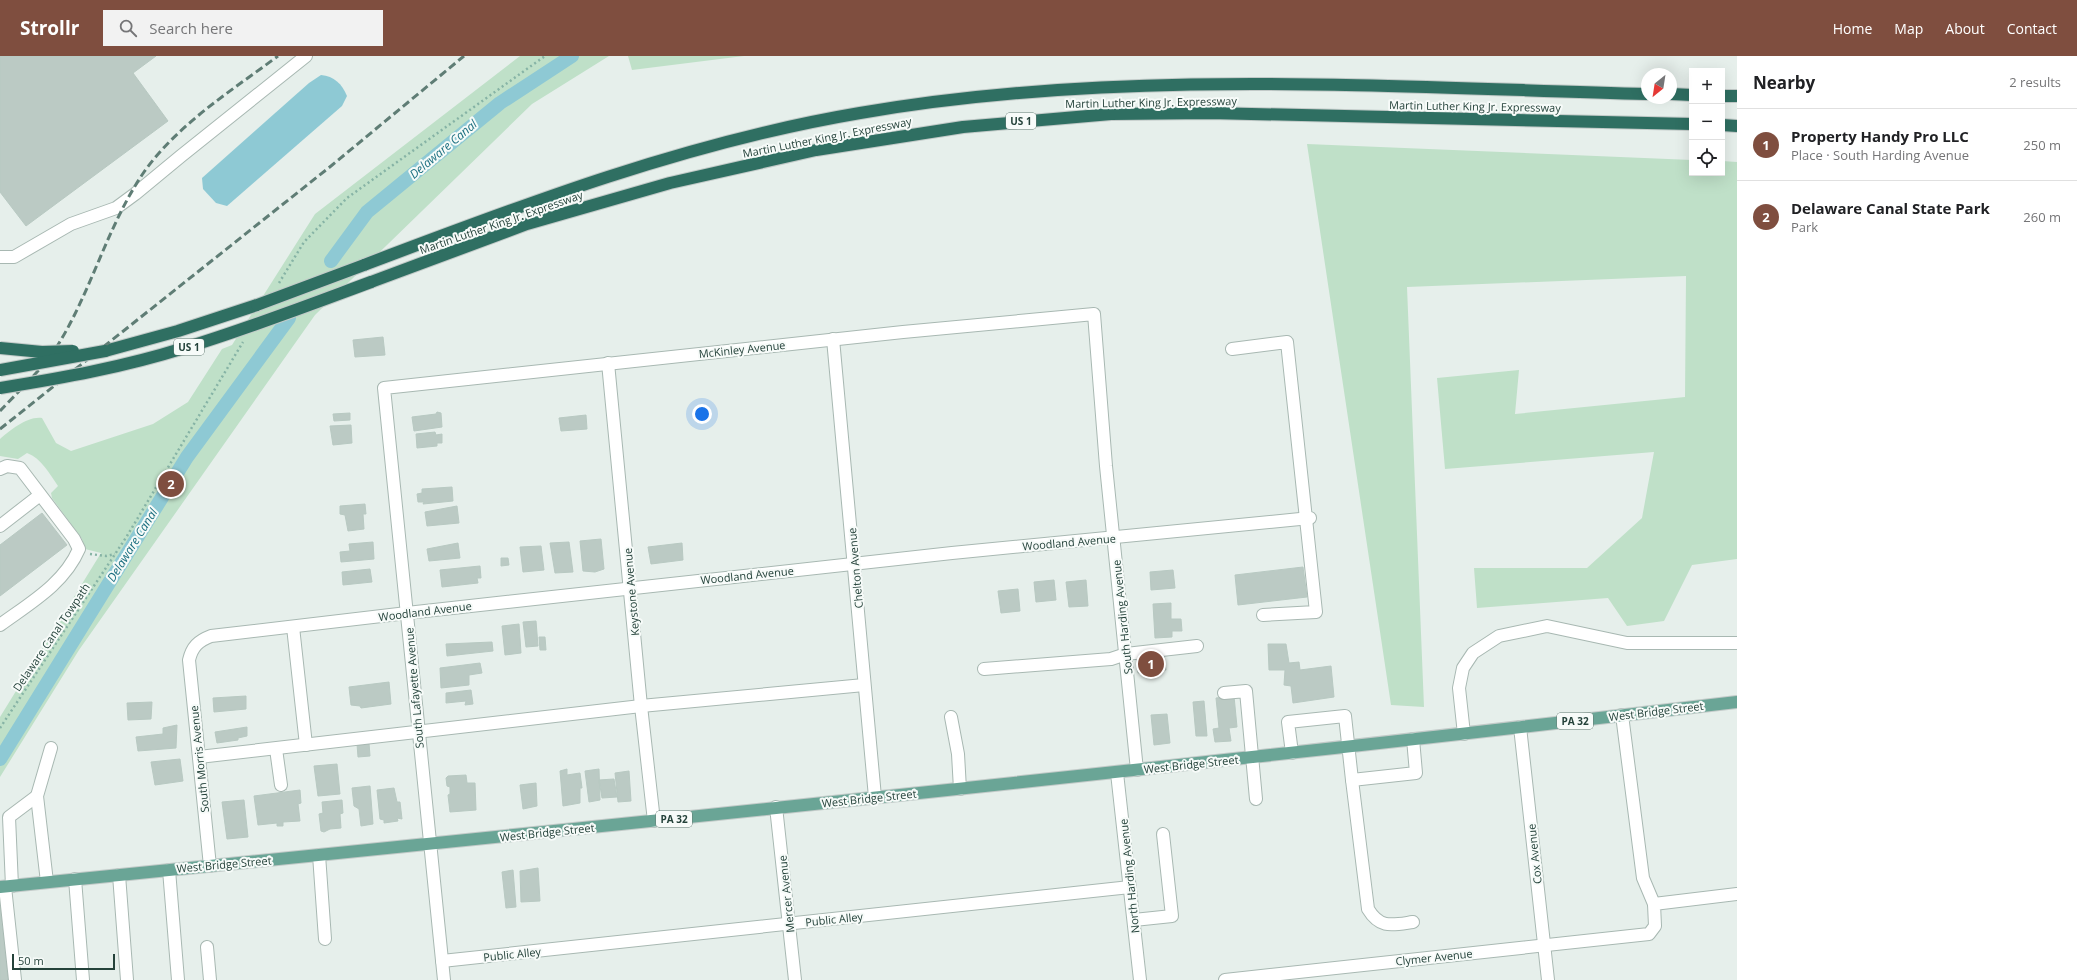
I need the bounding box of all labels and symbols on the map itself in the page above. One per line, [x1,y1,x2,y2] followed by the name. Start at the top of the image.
[1641,68,1677,104] north arrow
[1065,93,1237,111] street label: Martin Luther King Jr. Expressway
[1389,97,1561,115] street label: Martin Luther King Jr. Expressway
[741,113,913,161] street label: Martin Luther King Jr. Expressway
[1006,113,1036,129] road number: US 1
[406,115,481,182] water label: Delaware Canal
[417,187,585,257] street label: Martin Luther King Jr. Expressway
[698,337,786,361] street label: McKinley Avenue
[174,339,204,355] road number: US 1
[692,404,712,424] your location
[158,469,184,499] pin: 2
[103,504,162,585] water label: Delaware Canal
[844,527,866,609] street label: Chelton Avenue
[1022,530,1116,554] street label: Woodland Avenue
[620,547,642,637] street label: Keystone Avenue
[1109,559,1135,675] street label: South Harding Avenue
[700,563,794,587] street label: Woodland Avenue
[9,580,93,694] street label: Delaware Canal Towpath
[378,598,472,624] street label: Woodland Avenue
[401,627,427,749] street label: South Lafayette Avenue
[1138,649,1164,679] pin: 1
[1608,698,1704,724] street label: West Bridge Street
[186,705,212,813] street label: South Morris Avenue
[1557,713,1593,729] road number: PA 32
[1143,752,1239,776] street label: West Bridge Street
[821,786,917,810] street label: West Bridge Street
[656,811,692,827] road number: PA 32
[1116,818,1142,934] street label: North Harding Avenue
[499,820,595,844] street label: West Bridge Street
[1523,823,1545,885] street label: Cox Avenue
[176,852,272,876] street label: West Bridge Street
[774,855,798,933] street label: Mercer Avenue
[804,908,864,929] street label: Public Alley
[482,943,542,964] street label: Public Alley
[1395,946,1473,968] street label: Clymer Avenue
[12,952,115,971] scale bar

